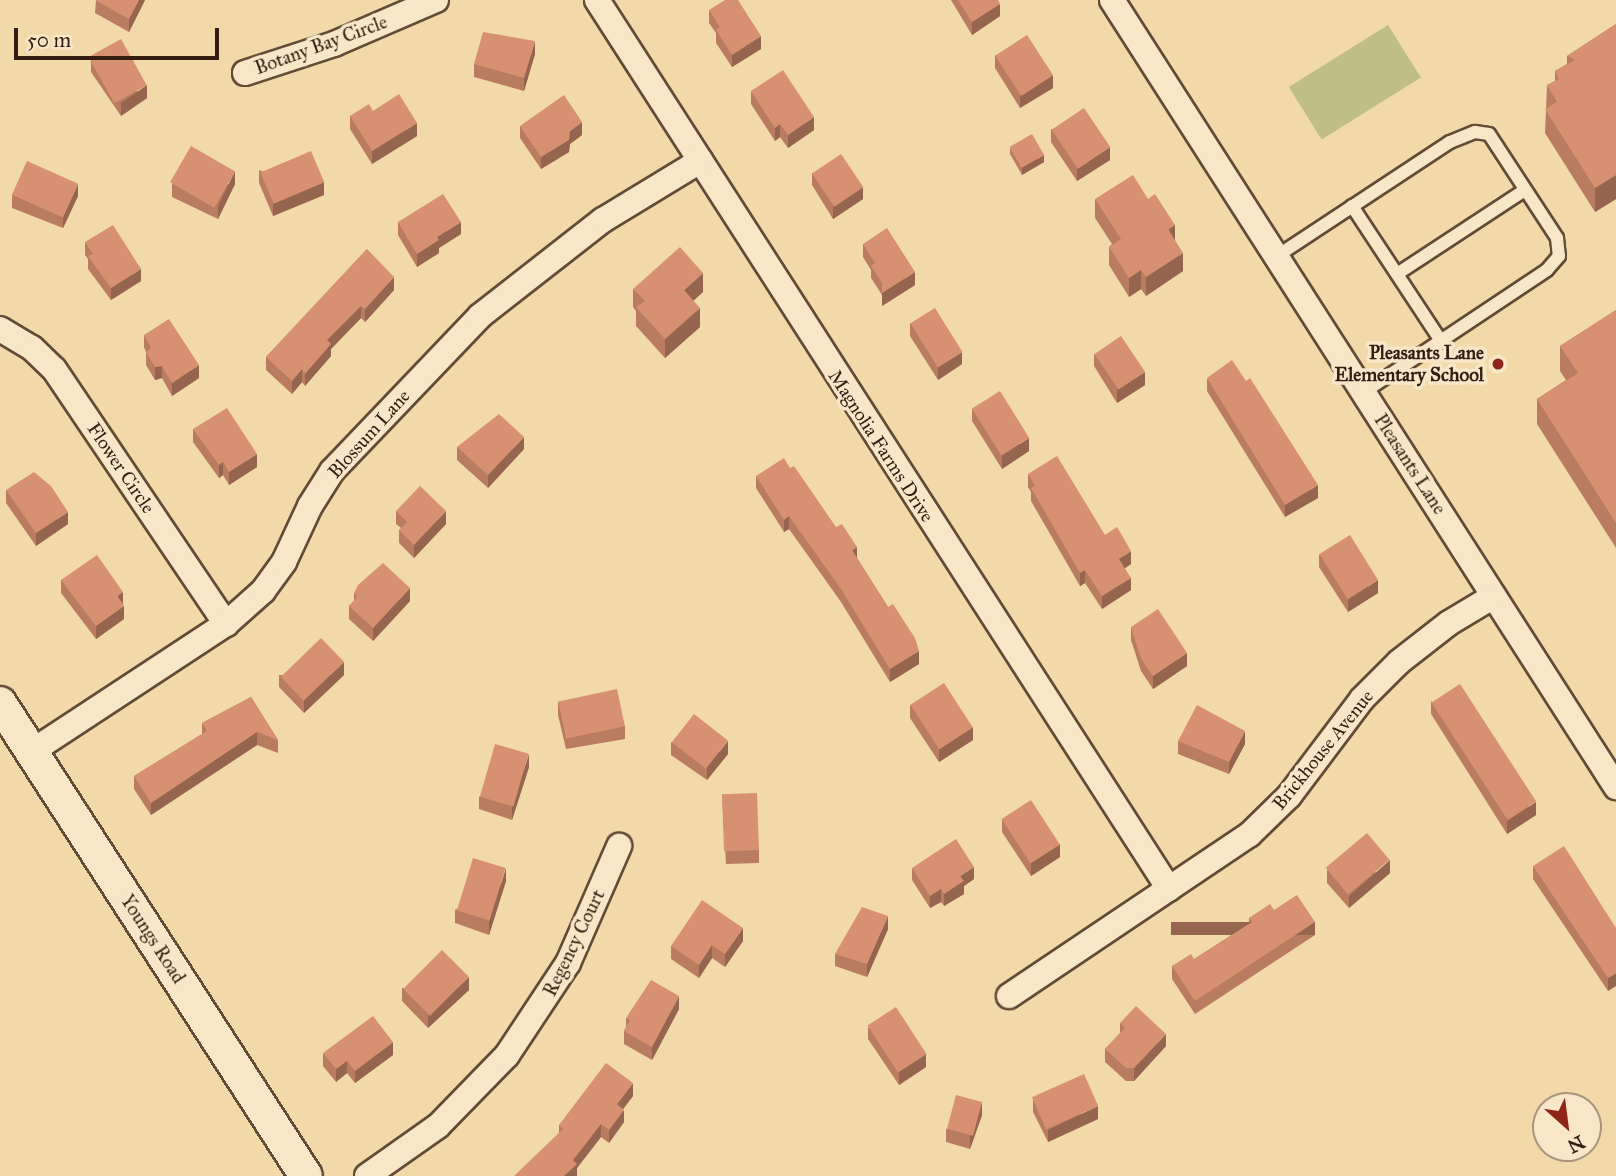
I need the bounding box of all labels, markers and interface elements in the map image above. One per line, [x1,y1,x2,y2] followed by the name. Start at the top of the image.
[252,10,390,80] street label: Botany Bay Circle
[18,14,222,58] scale bar
[27,27,71,53] text: 50 m
[1335,342,1484,386] place label: Pleasants Lane Elementary School
[1490,356,1506,372] marker: Pleasants Lane Elementary School
[823,366,939,526] street label: Magnolia Farms Drive
[323,385,415,483] street label: Blossum Lane
[1369,410,1451,518] street label: Pleasants Lane
[82,418,160,518] street label: Flower Circle
[1268,685,1378,815] street label: Brickhouse Avenue
[538,886,610,1000] street label: Regency Court
[116,890,190,988] street label: Youngs Road
[1532,1092,1602,1162] north arrow
[1564,1130,1589,1158] text: N

